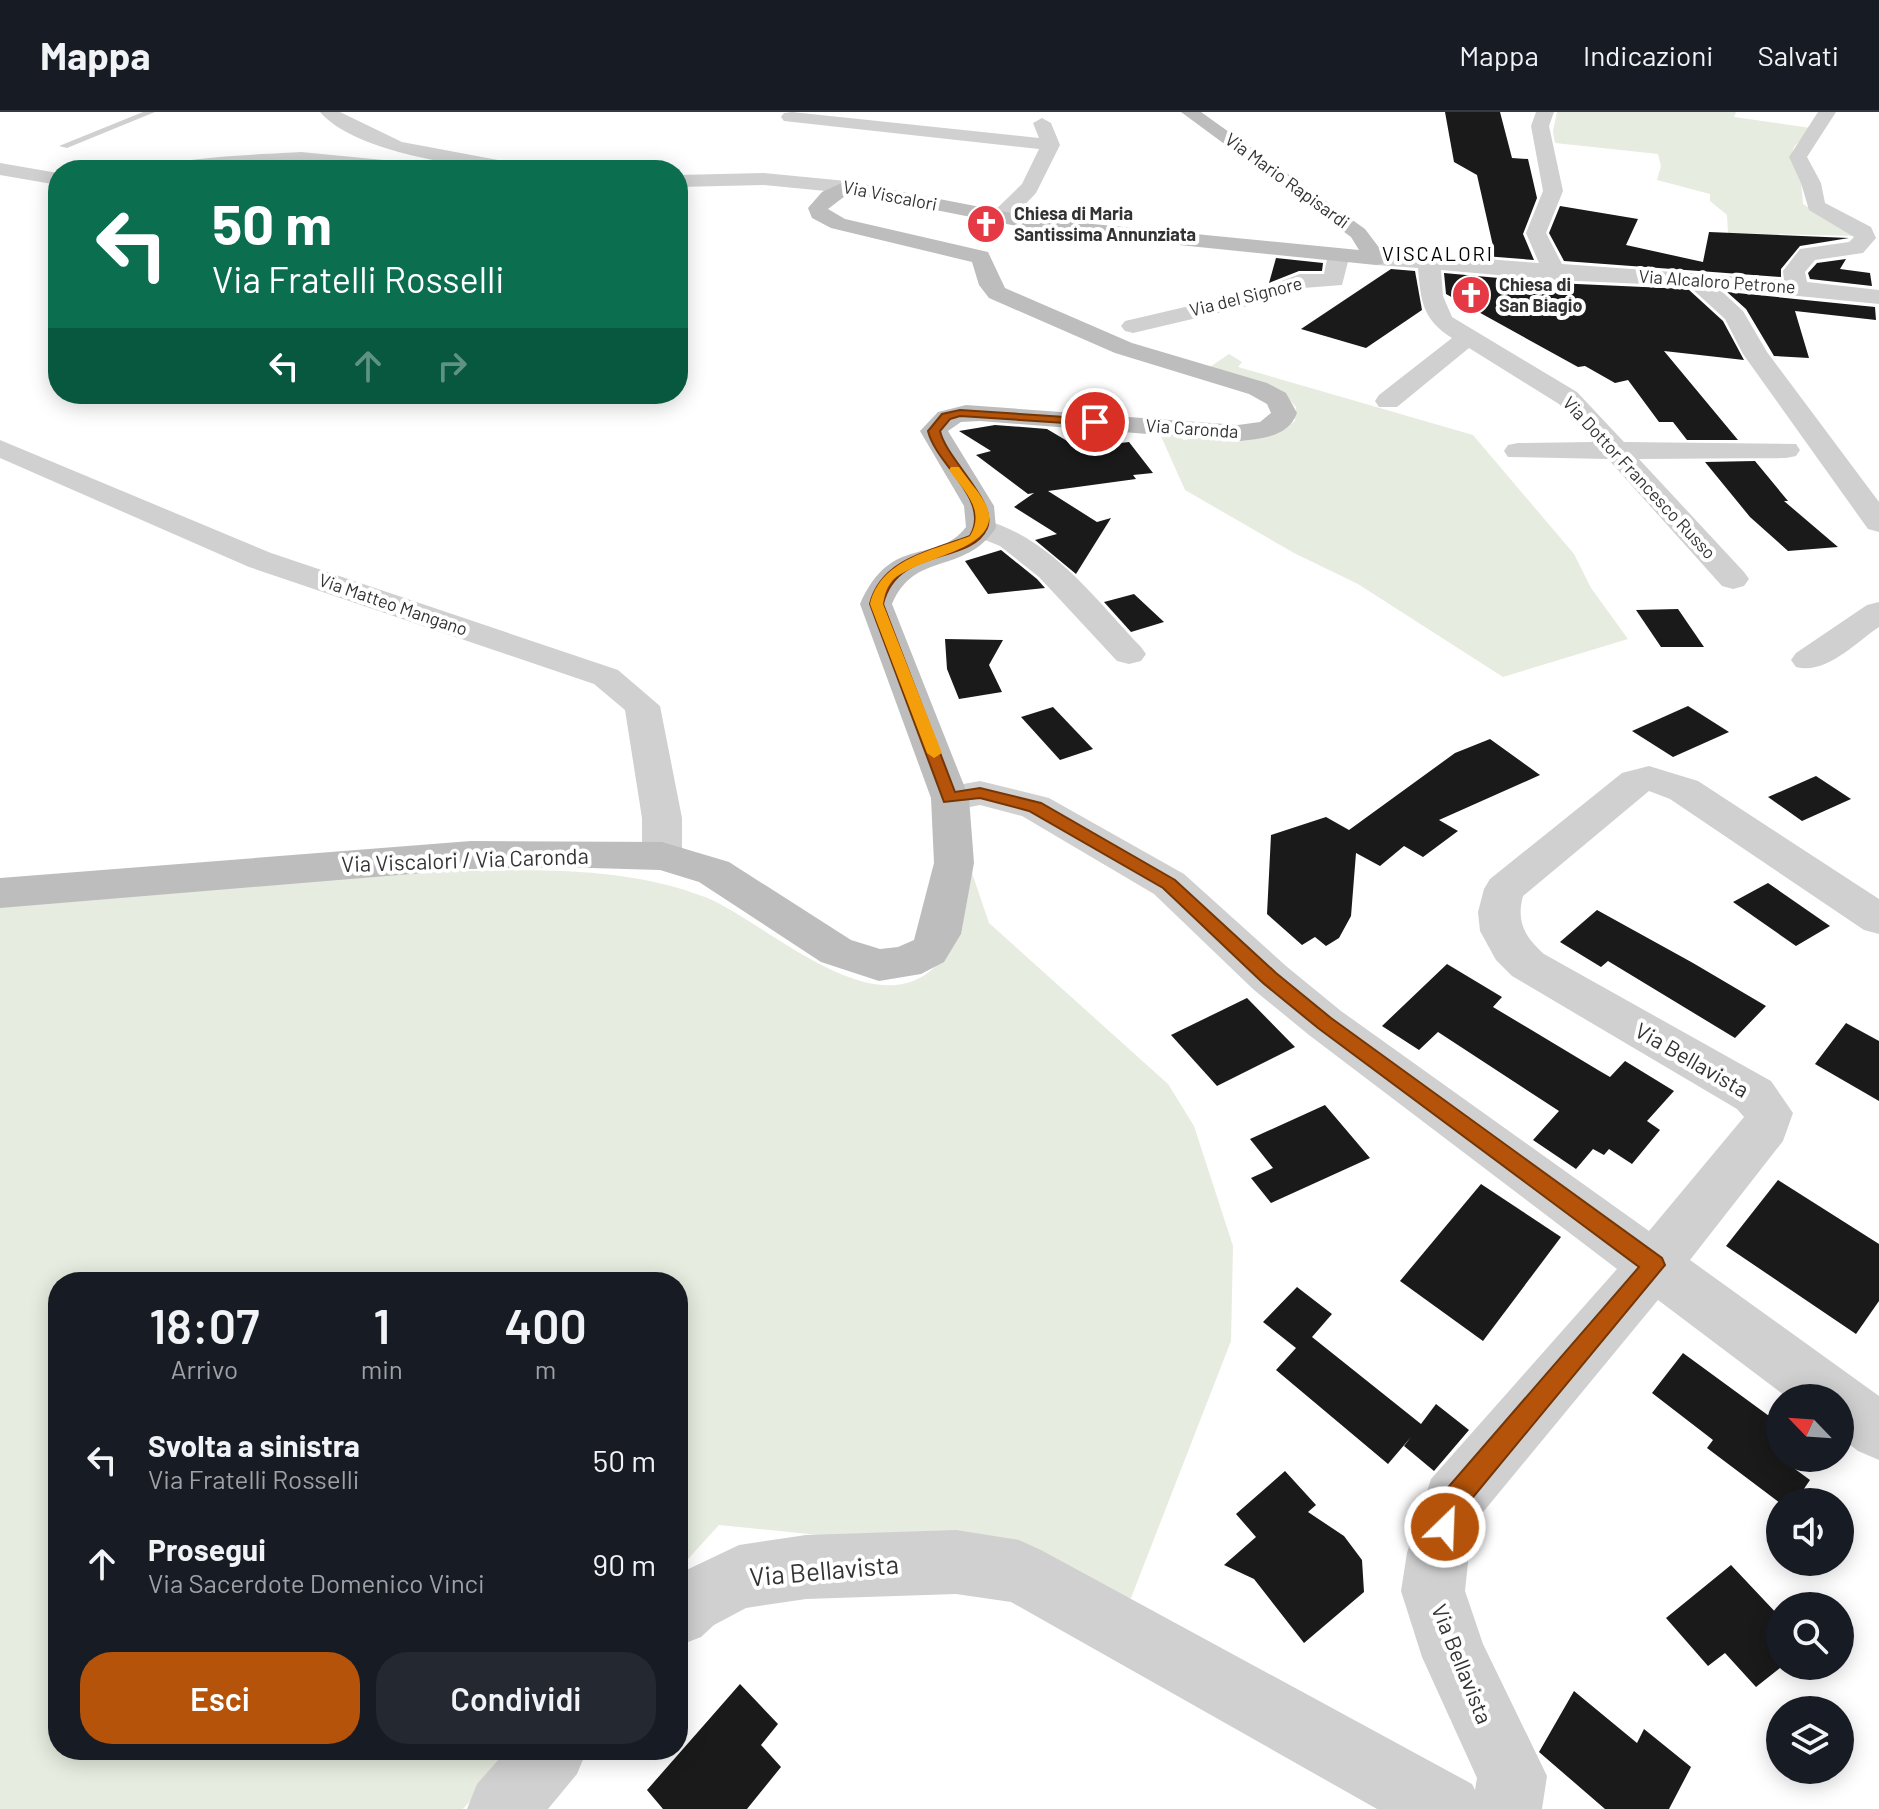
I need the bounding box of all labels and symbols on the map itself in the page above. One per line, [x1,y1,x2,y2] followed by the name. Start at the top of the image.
[1221,128,1354,233] street label: Via Mario Rapisardi
[841,175,939,215] street label: Via Viscalori
[1014,202,1196,245] place label: Chiesa di Maria Santissima Annunziata
[965,203,1007,245] church icon: Chiesa di Maria Santissima Annunziata
[1382,241,1494,265] district label: VISCALORI
[1638,265,1796,297] street label: Via Alcaloro Petrone
[1187,271,1304,321] street label: Via del Signore
[1499,273,1582,316] place label: Chiesa di San Biagio
[1450,274,1492,316] church icon: Chiesa di San Biagio
[1061,388,1129,456] pin
[1559,391,1721,563] street label: Via Dottor Francesco Russo
[1145,414,1239,442] street label: Via Caronda
[316,568,471,640] street label: Via Matteo Mangano
[341,842,589,876] street label: Via Viscalori / Via Caronda
[1631,1016,1754,1102] street label: Via Bellavista
[1766,1384,1854,1472] north arrow
[1403,1485,1487,1569] position arrow
[748,1548,900,1591] street label: Via Bellavista
[1427,1600,1499,1727] street label: Via Bellavista

